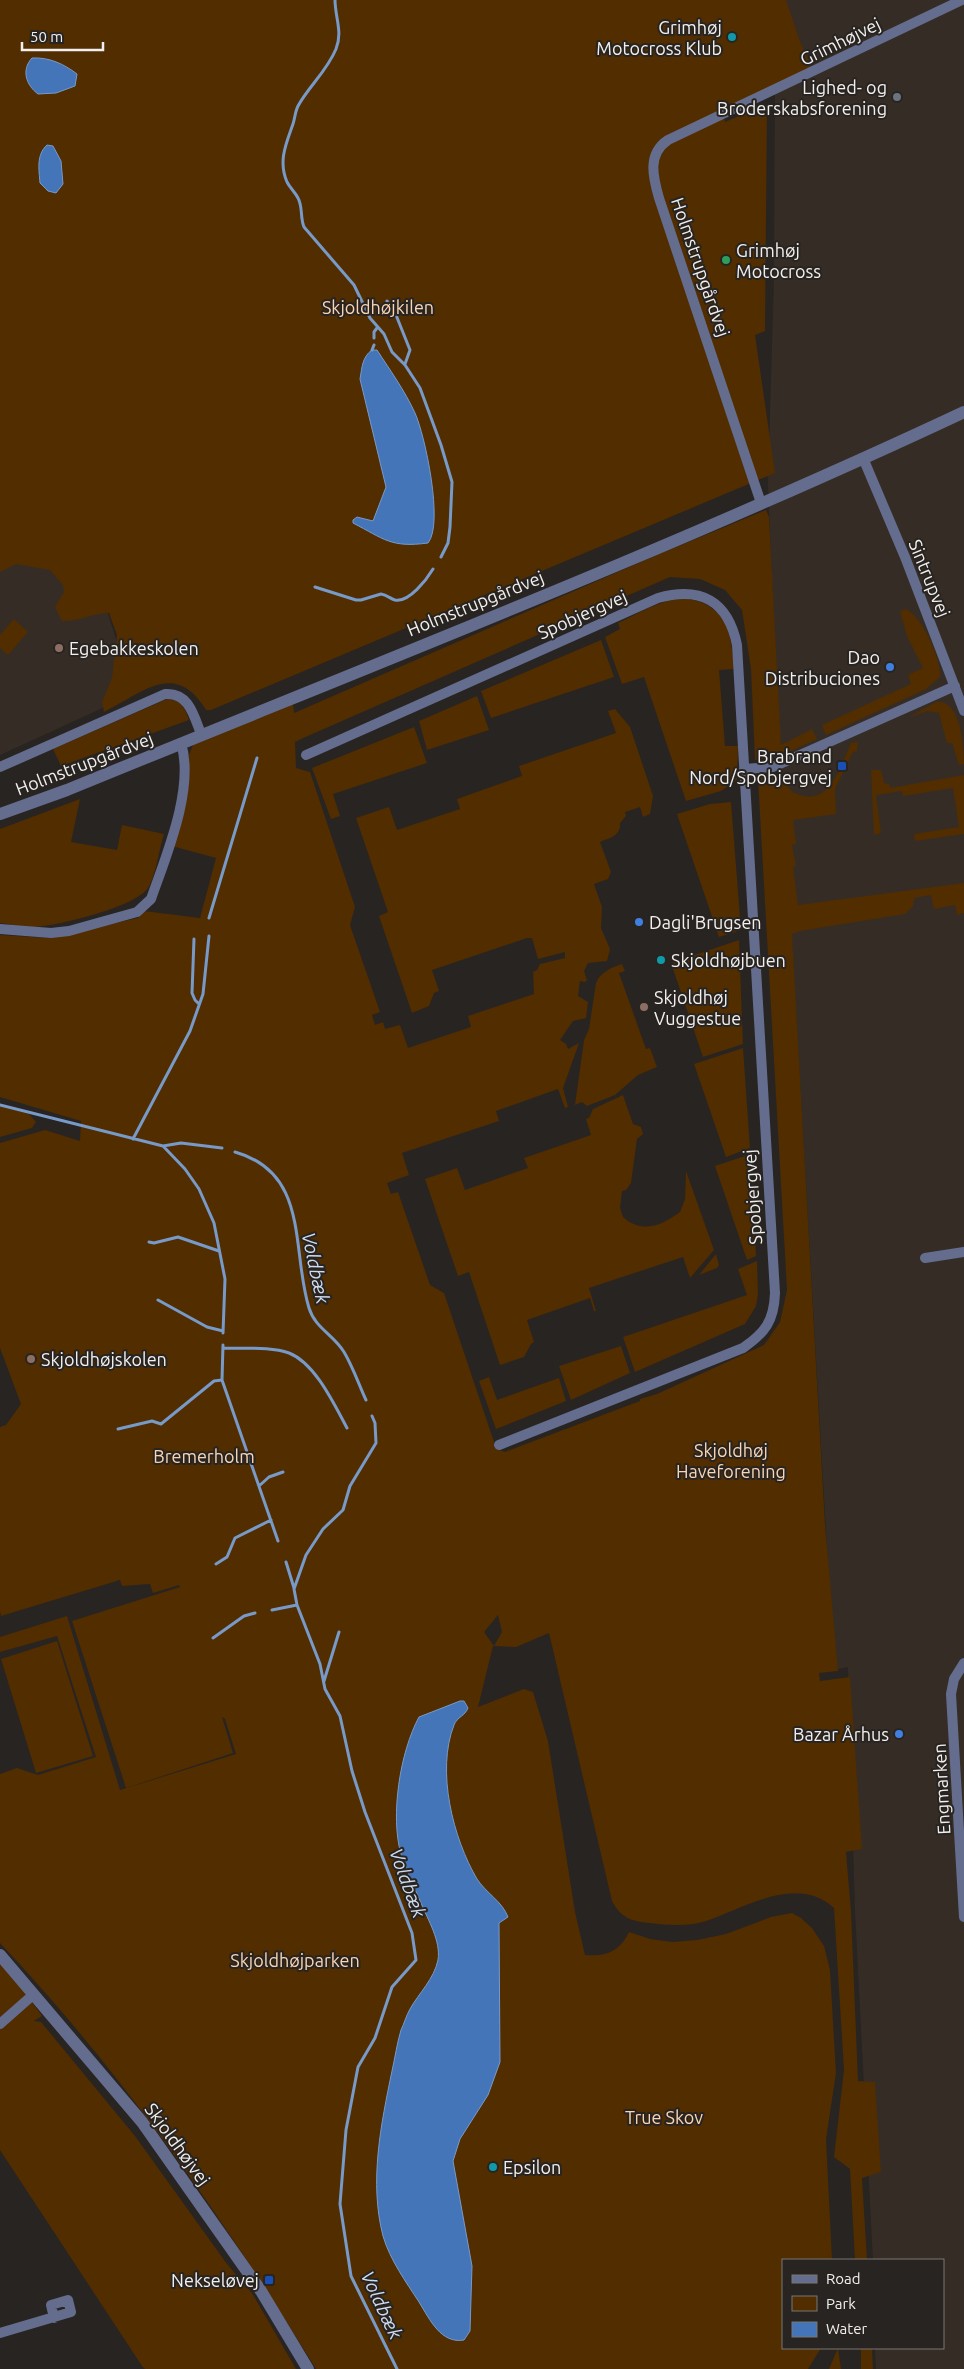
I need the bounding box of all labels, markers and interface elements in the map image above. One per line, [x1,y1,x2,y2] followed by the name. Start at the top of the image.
[797,13,883,69] street label: Grimhøjvej
[596,17,722,58] place label: Grimhøj Motocross Klub
[22,20,104,52] scale bar
[30,28,63,45] text: 50 m
[726,31,738,43] marker: Grimhøj Motocross Klub
[717,77,887,118] place label: Lighed- og Broderskabsforening
[891,91,903,103] marker: Lighed- og Broderskabsforening
[668,195,734,339] street label: Holmstrupgårdvej
[736,240,821,281] place label: Grimhøj Motocross
[720,254,732,266] marker: Grimhøj Motocross
[322,297,434,317] park label: Skjoldhøjkilen
[905,536,955,620] street label: Sintrupvej
[404,566,546,640] street label: Holmstrupgårdvej
[534,585,630,643] street label: Spobjergvej
[69,638,199,658] place label: Egebakkeskolen
[53,642,65,654] marker: Egebakkeskolen
[765,647,880,688] place label: Dao Distribuciones
[884,661,896,673] marker: Dao Distribuciones
[12,728,156,798] street label: Holmstrupgårdvej
[689,746,832,787] place label: Brabrand Nord/Spobjergvej
[836,760,848,772] marker: Brabrand Nord/Spobjergvej
[649,912,762,932] place label: Dagli'Brugsen
[633,916,645,928] marker: Dagli'Brugsen
[671,950,786,970] place label: Skjoldhøjbuen
[655,954,667,966] marker: Skjoldhøjbuen
[654,987,741,1028] place label: Skjoldhøj Vuggestue
[638,1001,650,1013] marker: Skjoldhøj Vuggestue
[739,1149,765,1245] street label: Spobjergvej
[298,1230,334,1306] water label: Voldbæk
[41,1349,167,1369] place label: Skjoldhøjskolen
[25,1353,37,1365] marker: Skjoldhøjskolen
[676,1440,786,1481] park label: Skjoldhøj Haveforening
[153,1446,255,1466] park label: Bremerholm
[793,1724,889,1744] place label: Bazar Århus
[893,1728,905,1740] marker: Bazar Århus
[929,1743,953,1835] street label: Engmarken
[385,1845,431,1921] water label: Voldbæk
[230,1950,360,1970] park label: Skjoldhøjparken
[141,2099,215,2189] street label: Skjoldhøjvej
[625,2107,703,2127] park label: True Skov
[503,2157,561,2177] place label: Epsilon
[487,2161,499,2173] marker: Epsilon
[782,2259,944,2349] legend
[357,2267,407,2343] water label: Voldbæk
[171,2270,259,2290] place label: Nekseløvej
[826,2270,861,2287] text: Road
[263,2274,275,2286] marker: Nekseløvej
[826,2295,856,2312] text: Park
[826,2320,867,2337] text: Water

